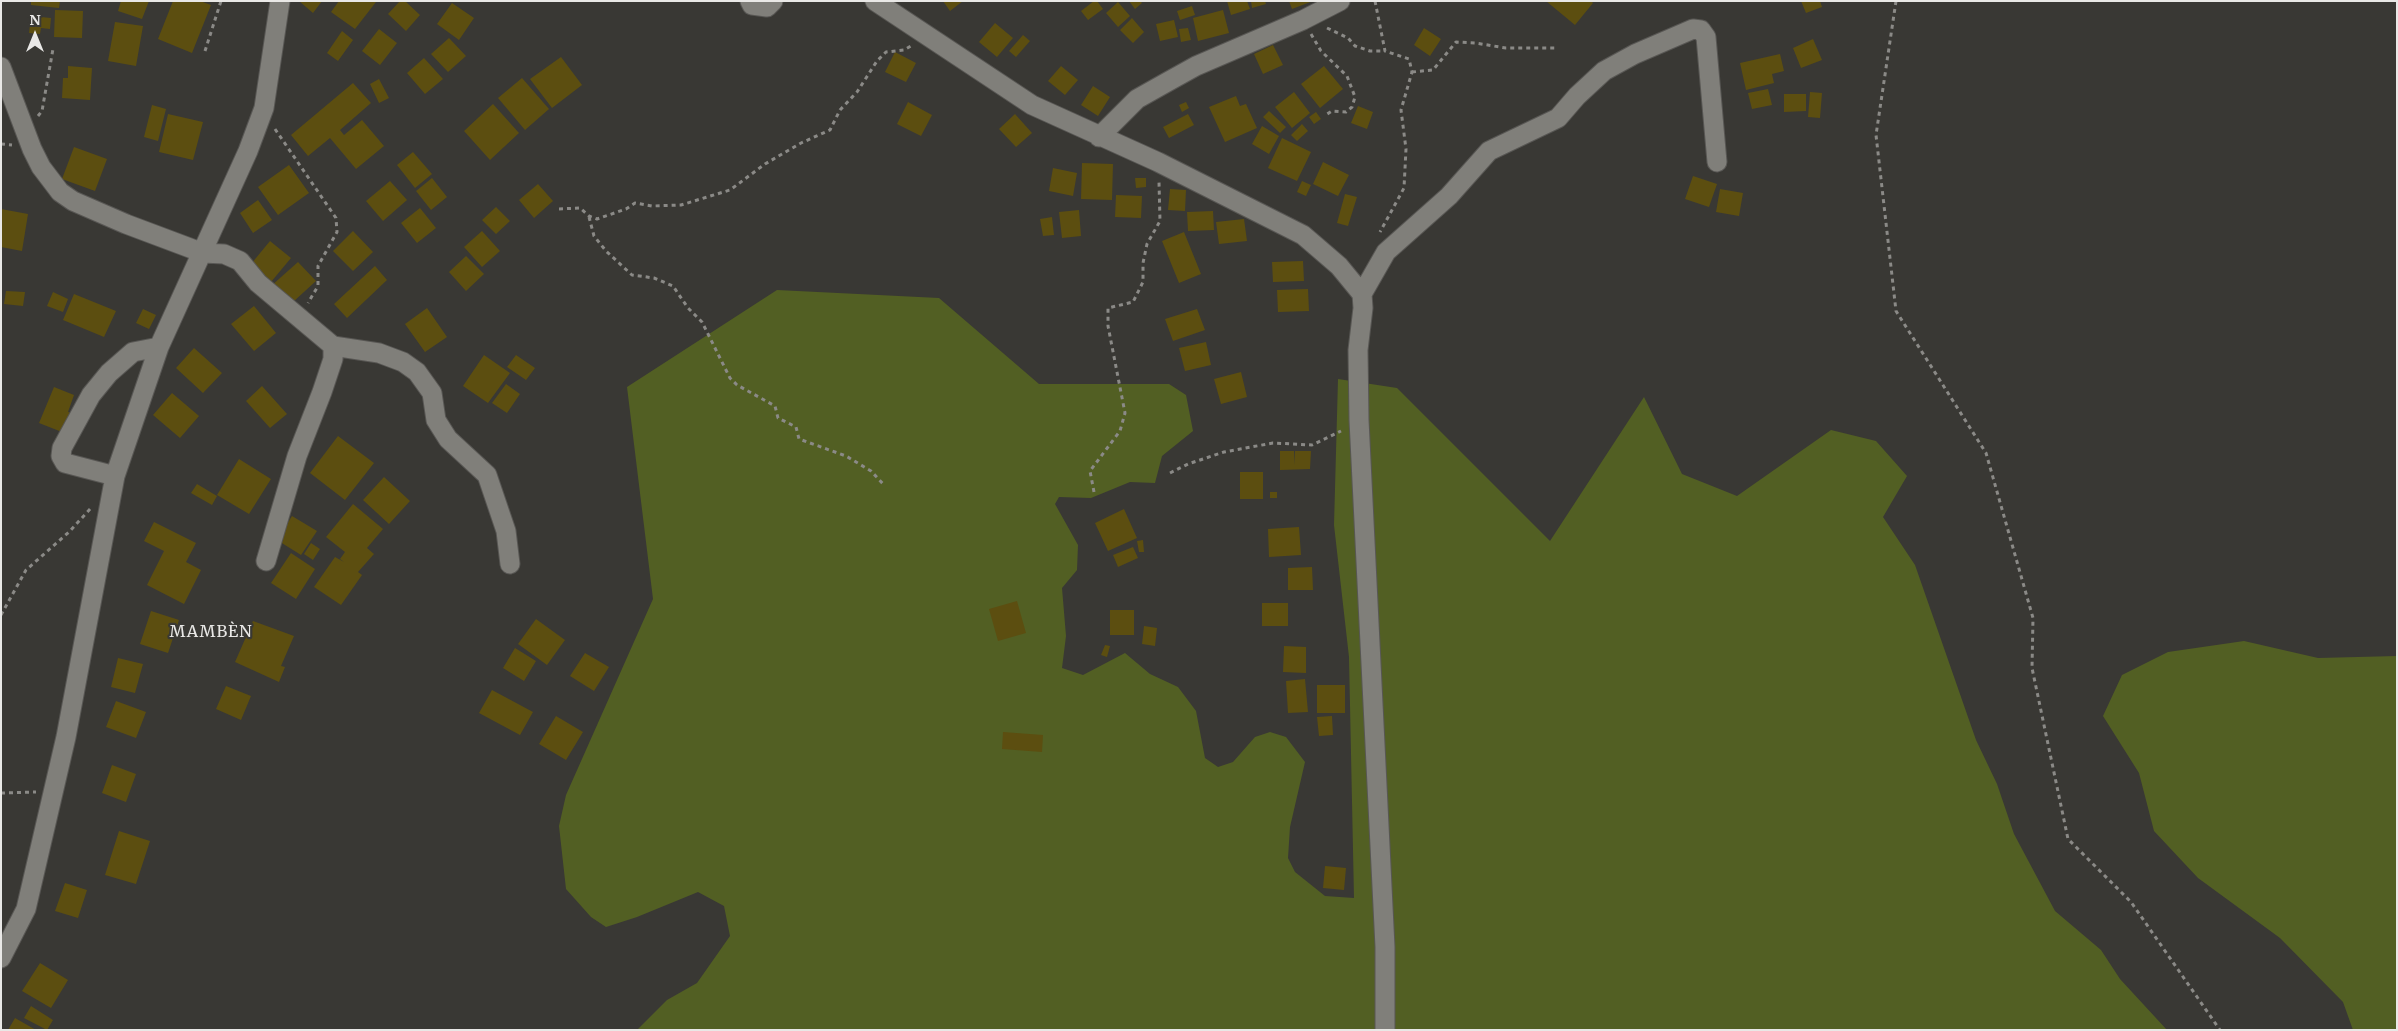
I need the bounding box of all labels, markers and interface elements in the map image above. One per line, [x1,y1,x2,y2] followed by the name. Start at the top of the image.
[10,10,60,60] north arrow
[29,11,41,29] text: N
[169,622,253,642] district label: MAMBÈN

